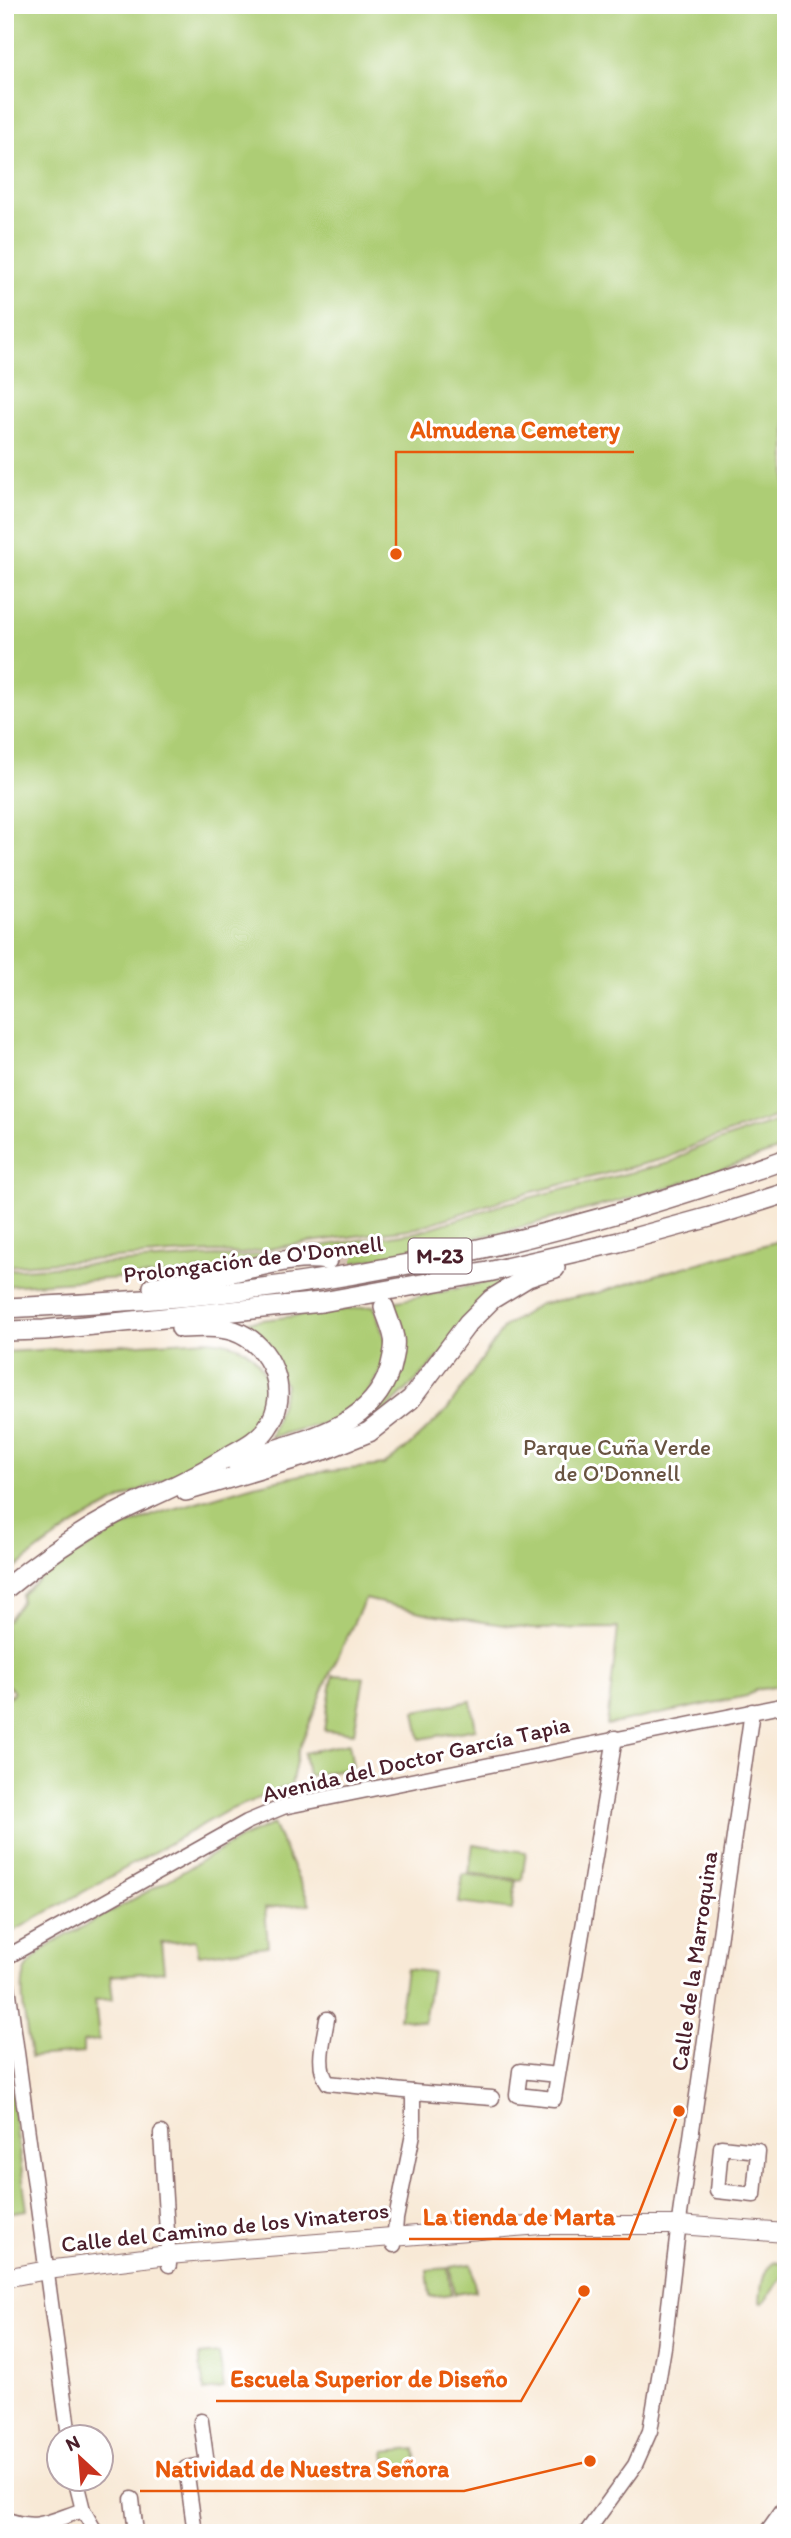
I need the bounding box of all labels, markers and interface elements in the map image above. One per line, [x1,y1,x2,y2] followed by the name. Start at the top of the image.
[396,407,634,452] callout: Almudena Cemetery
[409,415,621,445] text: Almudena Cemetery
[122,1229,385,1289] street label: Prolongación de O'Donnell
[408,1238,472,1274] road number: M-23
[523,1433,711,1487] park label: Parque Cuña Verde de O'Donnell
[260,1710,572,1808] street label: Avenida del Doctor García Tapia
[665,1849,723,2073] street label: Calle de la Marroquina
[409,2194,629,2239] callout: La tienda de Marta
[60,2196,390,2258] street label: Calle del Camino de los Vinateros
[423,2202,616,2231] text: La tienda de Marta
[216,2356,521,2401] callout: Escuela Superior de Diseño
[230,2364,508,2394] text: Escuela Superior de Diseño
[46,2422,116,2492] north arrow
[62,2430,84,2456] text: N
[140,2446,464,2491] callout: Natividad de Nuestra Señora
[155,2454,449,2483] text: Natividad de Nuestra Señora

